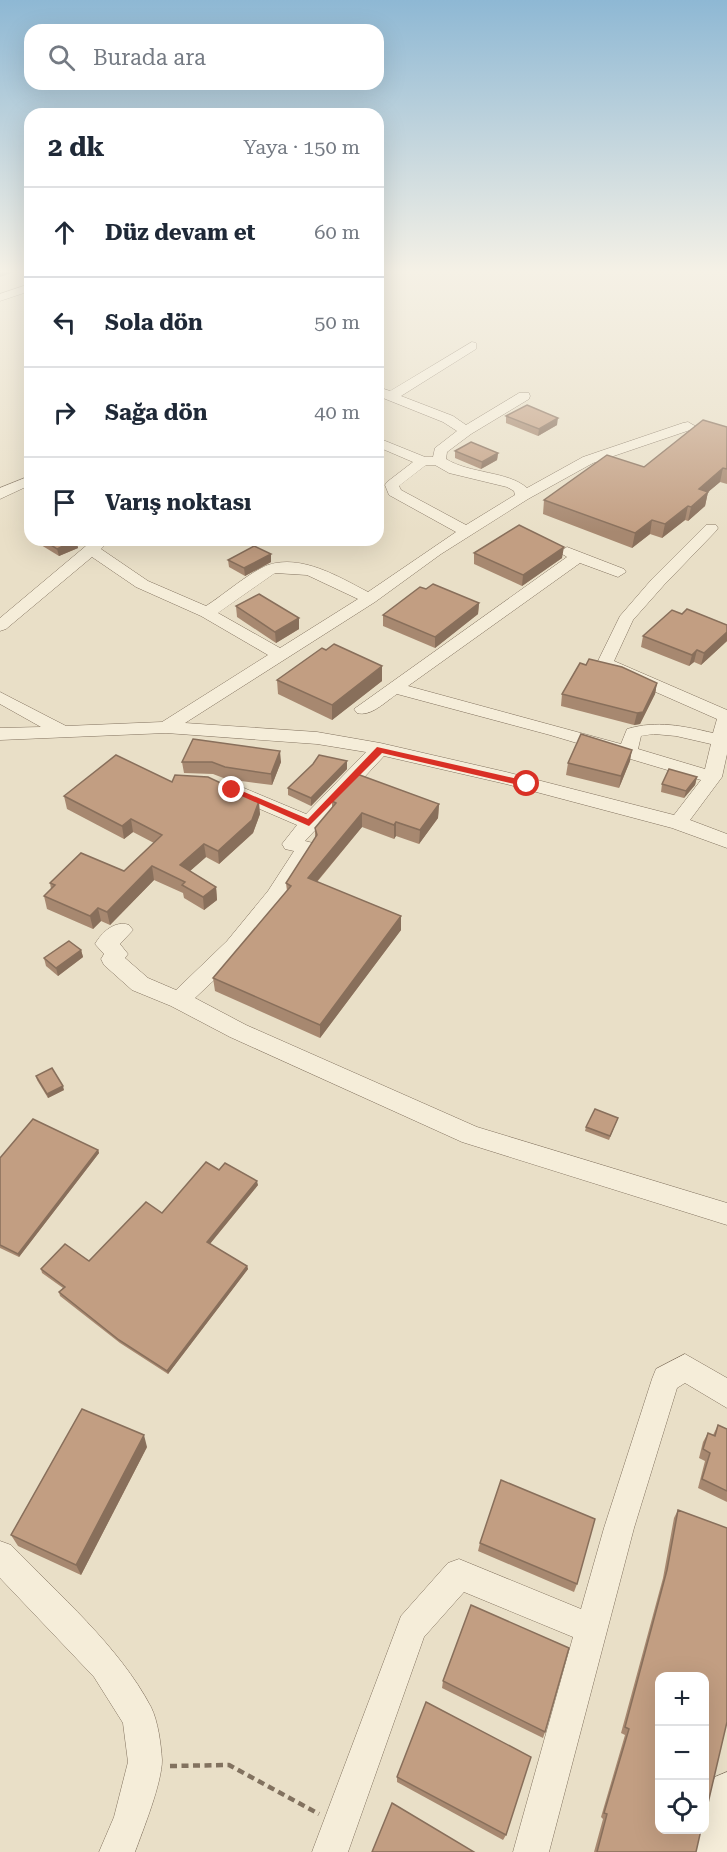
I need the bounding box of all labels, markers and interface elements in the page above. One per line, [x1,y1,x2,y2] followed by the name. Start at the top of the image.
[24,24,384,90] search box
[45,41,78,74] icon: search
[93,45,206,70] text: Burada ara
[48,132,104,162] text: 2 dk
[243,135,360,159] text: Yaya · 150 m
[48,216,81,249] icon: ahead
[105,220,256,245] text: Düz devam et
[314,220,360,244] text: 60 m
[48,306,81,339] icon: left
[105,310,203,335] text: Sola dön
[314,310,360,334] text: 50 m
[48,396,81,429] icon: right
[105,400,207,425] text: Sağa dön
[314,400,360,424] text: 40 m
[48,486,81,519] icon: arrive
[105,490,251,515] text: Varış noktası
[513,770,539,796] route start
[218,776,244,802] route end
[655,1672,709,1834] map controls
[655,1672,709,1726] button: +
[655,1726,709,1780] button: −
[655,1780,709,1834] button: locate

